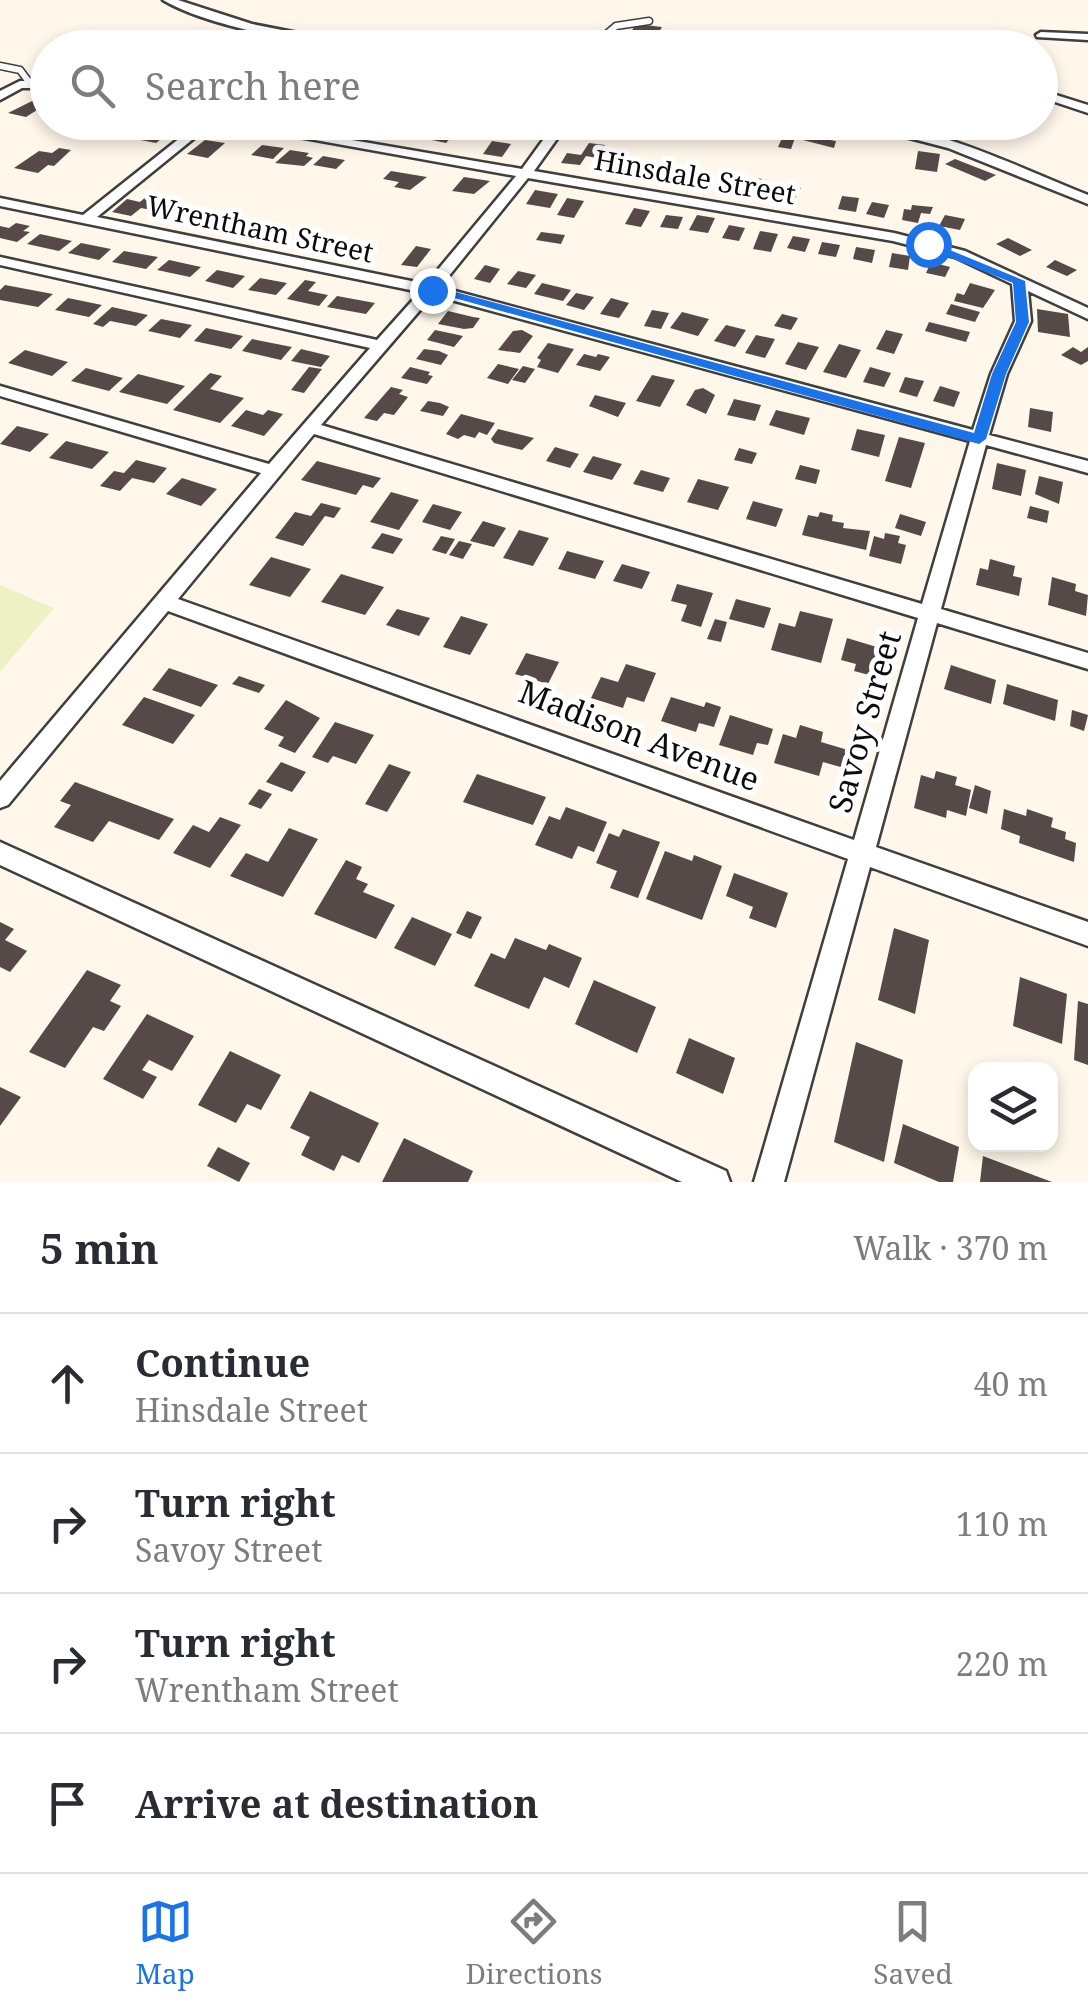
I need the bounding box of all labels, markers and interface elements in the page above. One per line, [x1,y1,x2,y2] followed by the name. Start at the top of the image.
[30,30,1058,140] search box
[65,58,120,113] icon: search
[145,59,361,111] text: Search here
[592,140,799,212] street label: Hinsdale Street
[143,185,377,271] street label: Wrentham Street
[906,222,952,268] route start
[410,268,456,314] route end
[817,626,910,818] street label: Savoy Street
[513,669,766,800] street label: Madison Avenue
[968,1062,1058,1152] map controls
[968,1062,1058,1152] button: layers
[40,1219,159,1276] text: 5 min
[853,1226,1048,1269] text: Walk · 370 m
[135,1336,310,1388] text: Continue
[40,1356,95,1411] icon: ahead
[974,1362,1048,1405] text: 40 m
[135,1388,368,1431] text: Hinsdale Street
[135,1476,336,1528] text: Turn right
[40,1496,95,1551] icon: right
[956,1502,1048,1545] text: 110 m
[135,1528,322,1571] text: Savoy Street
[135,1616,336,1668] text: Turn right
[40,1636,95,1691] icon: right
[956,1642,1048,1685] text: 220 m
[135,1668,399,1711] text: Wrentham Street
[40,1776,95,1831] icon: arrive
[135,1777,539,1829] text: Arrive at destination
[135,1894,195,1992] tab: Map
[465,1894,602,1992] tab: Directions
[873,1894,953,1992] tab: Saved

